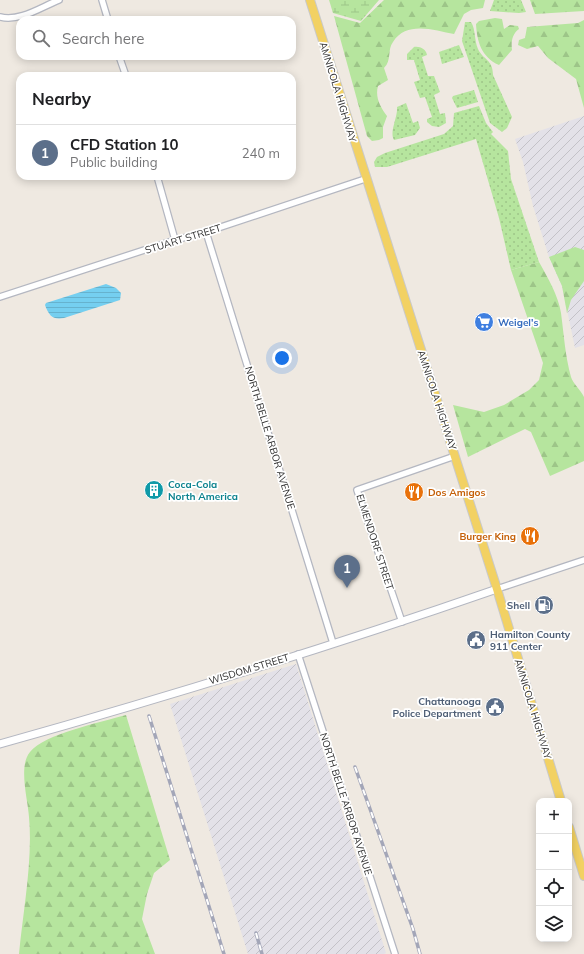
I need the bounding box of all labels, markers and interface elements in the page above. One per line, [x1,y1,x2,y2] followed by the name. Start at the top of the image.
[16,16,296,60] search box
[30,27,52,49] icon: search
[62,29,144,48] text: Search here
[317,40,360,145] street label: AMNICOLA HIGHWAY
[32,88,91,109] text: Nearby
[70,135,179,154] text: CFD Station 10
[41,145,49,161] text: 1
[242,145,280,161] text: 240 m
[70,154,158,170] text: Public building
[143,221,223,257] street label: STUART STREET
[473,311,495,333] supermarket icon: Weigel's
[498,316,538,329] place label: Weigel's
[272,348,292,368] your location
[415,348,460,452] street label: AMNICOLA HIGHWAY
[242,365,298,511] street label: NORTH BELLE ARBOR AVENUE
[168,478,238,503] place label: Coca-Cola North America
[143,479,165,501] building icon: Coca-Cola North America
[403,481,425,503] restaurant icon: Dos Amigos
[428,486,486,499] place label: Dos Amigos
[353,492,397,592] street label: ELMENDORF STREET
[519,525,541,547] restaurant icon: Burger King
[459,530,516,543] place label: Burger King
[334,555,360,588] pin: 1
[533,594,555,616] fuel station icon: Shell
[507,599,530,612] place label: Shell
[490,628,571,653] place label: Hamilton County 911 Center
[465,629,487,651] public building icon: Hamilton County 911 Center
[207,651,291,687] street label: WISDOM STREET
[512,657,555,762] street label: AMNICOLA HIGHWAY
[393,695,481,720] place label: Chattanooga Police Department
[484,696,506,718] public building icon: Chattanooga Police Department
[317,731,375,877] street label: NORTH BELLE ARBOR AVENUE
[536,798,572,942] map controls
[536,798,572,834] button: +
[536,834,572,870] button: −
[536,870,572,906] button: locate
[536,906,572,942] button: layers

